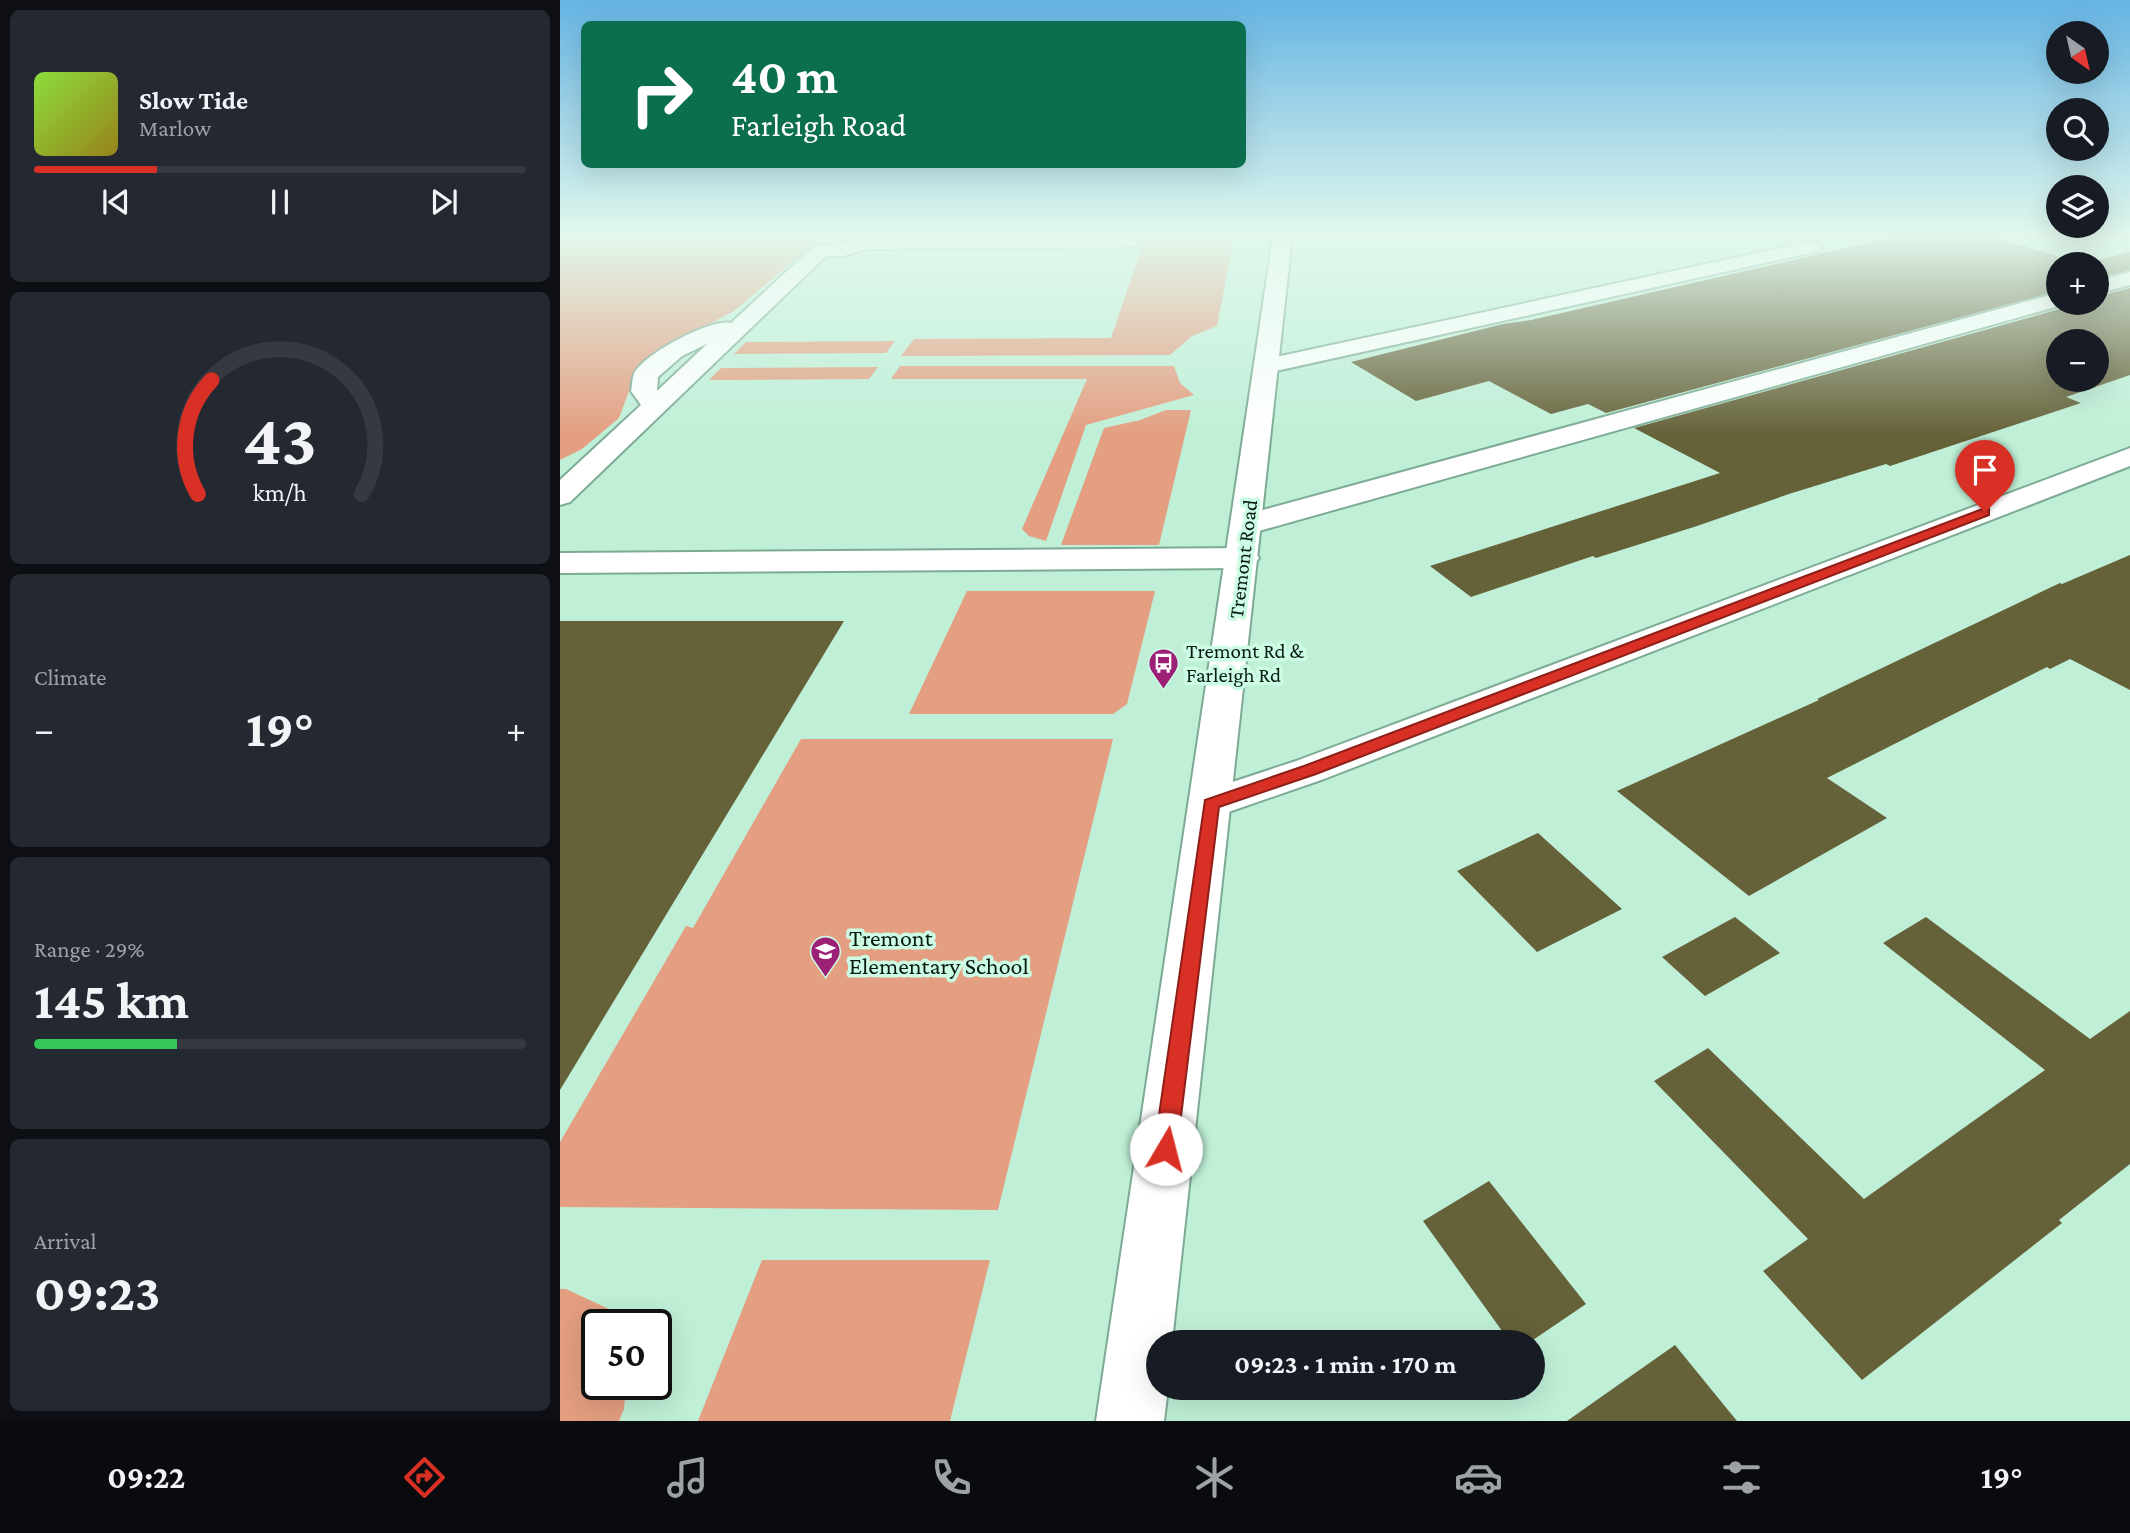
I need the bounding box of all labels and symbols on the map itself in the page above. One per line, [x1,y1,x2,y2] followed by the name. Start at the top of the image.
[2046,21,2109,84] north arrow
[1955,440,2015,512] pin
[1224,498,1262,620] street label: Tremont Road
[1186,639,1305,687] place label: Tremont Rd & Farleigh Rd
[1146,646,1180,690] bus stop icon: Tremont Rd & Farleigh Rd
[849,924,1029,979] place label: Tremont Elementary School
[809,934,843,978] school or university icon: Tremont Elementary School
[1129,1112,1203,1186] position arrow
[581,1309,672,1400] speed limit sign: 50

